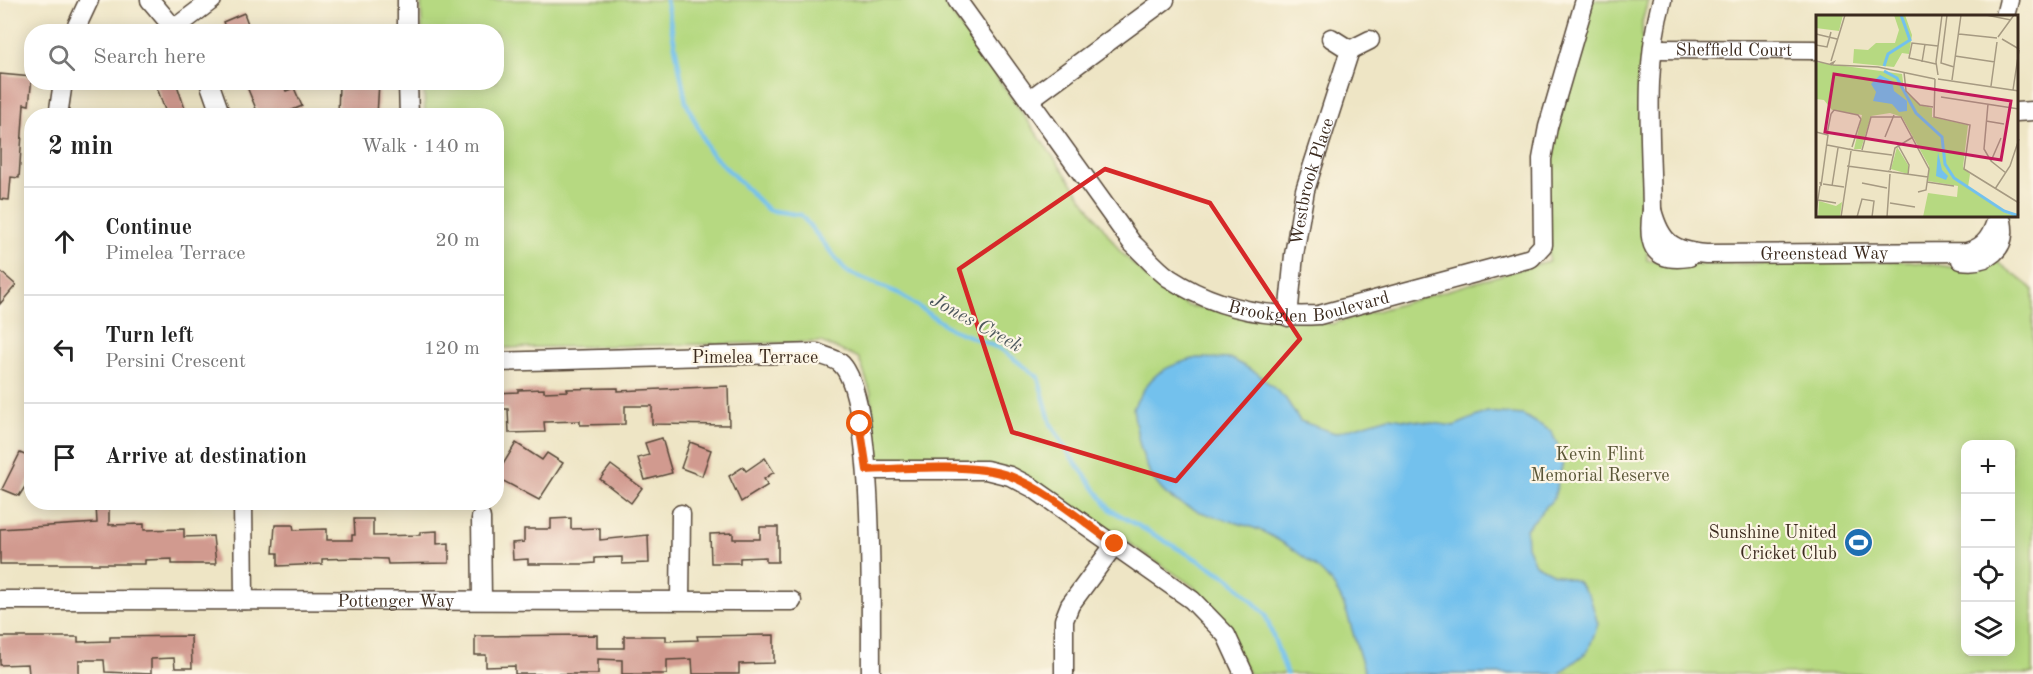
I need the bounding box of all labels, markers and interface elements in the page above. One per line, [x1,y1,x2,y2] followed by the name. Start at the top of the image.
[1816,15,2018,218] inset map
[24,24,504,90] search box
[45,41,78,74] icon: search
[1676,41,1792,60] street label: Sheffield Court
[93,46,206,68] text: Search here
[1288,116,1338,247] street label: Westbrook Place
[48,134,113,160] text: 2 min
[361,137,480,157] text: Walk · 140 m
[105,217,192,239] text: Continue
[48,225,81,258] icon: ahead
[435,231,480,251] text: 20 m
[105,244,245,264] text: Pimelea Terrace
[1760,245,1889,264] street label: Greenstead Way
[1226,289,1391,326] street label: Brookglen Boulevard
[927,290,1026,357] water label: Jones Creek
[105,325,194,347] text: Turn left
[48,333,81,366] icon: left
[424,339,480,359] text: 120 m
[692,349,818,367] street label: Pimelea Terrace
[105,352,246,372] text: Persini Crescent
[846,410,872,436] route start
[1961,440,2015,656] map controls
[1961,440,2015,494] button: +
[48,441,81,474] icon: arrive
[105,446,307,468] text: Arrive at destination
[1530,446,1670,485] park label: Kevin Flint Memorial Reserve
[1961,494,2015,548] button: −
[1708,524,1837,563] place label: Sunshine United Cricket Club
[1842,526,1874,558] sports icon: Sunshine United Cricket Club
[1101,530,1127,556] route end
[1961,548,2015,602] button: locate
[337,592,455,611] street label: Pottenger Way
[1961,602,2015,656] button: layers

